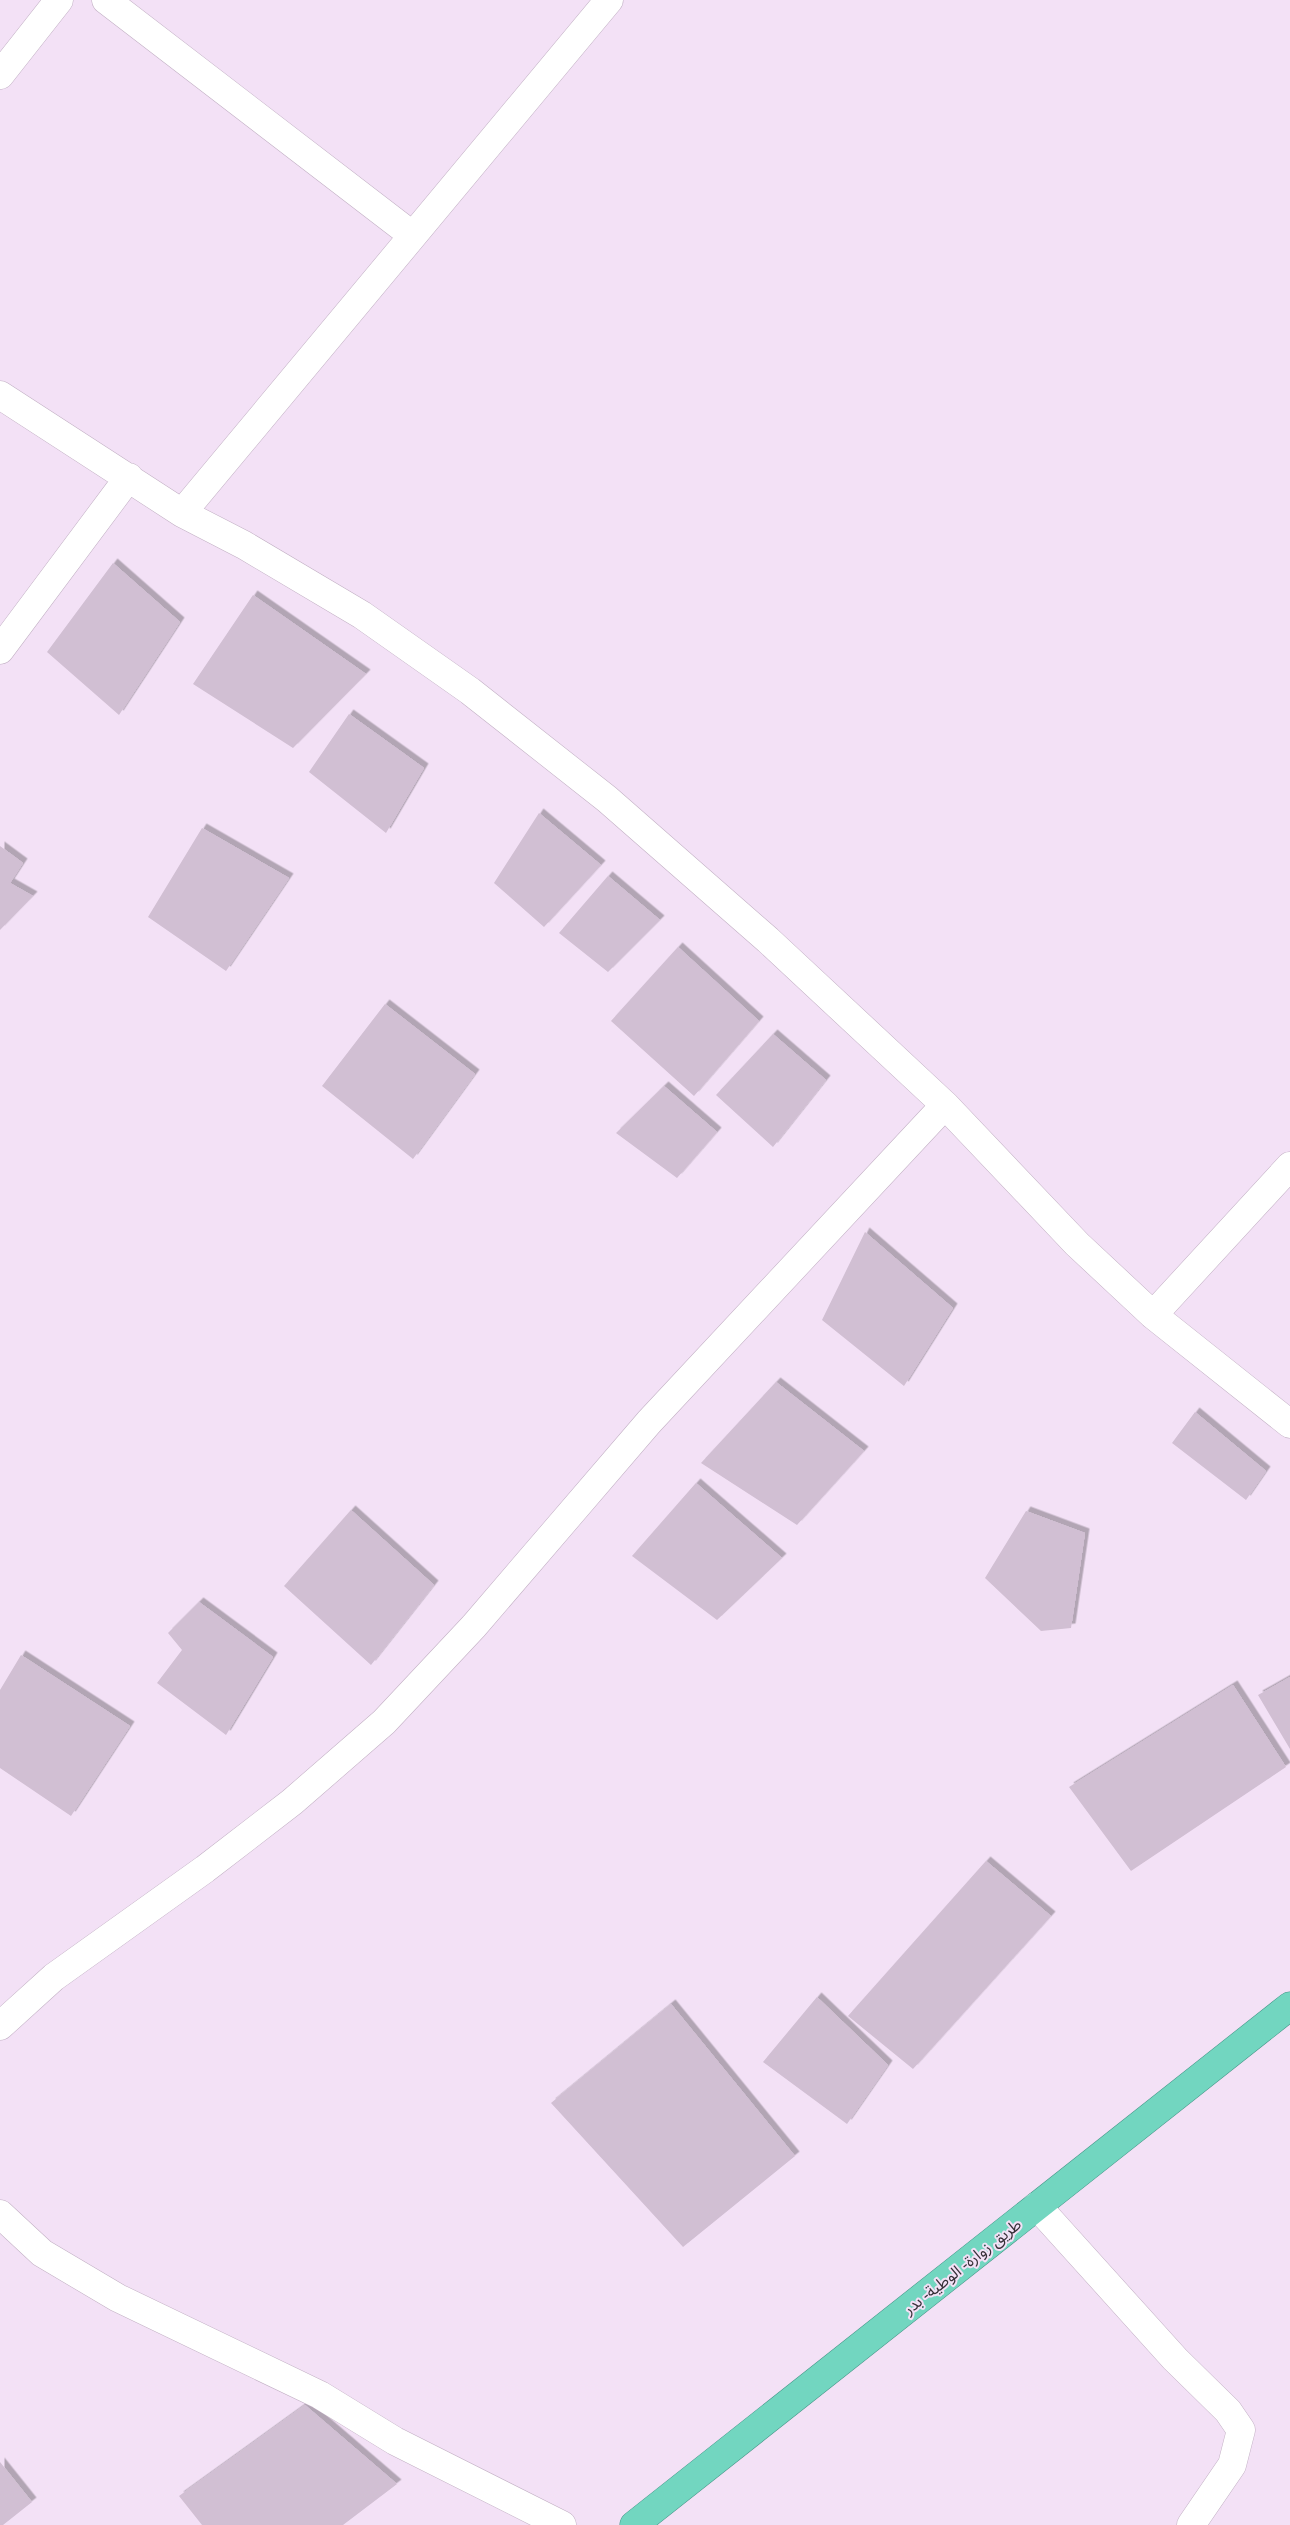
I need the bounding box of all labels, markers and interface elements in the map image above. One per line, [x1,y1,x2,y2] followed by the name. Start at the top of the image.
[897,2213,1026,2320] street label: طريق زوارة- الوطية- بدر

